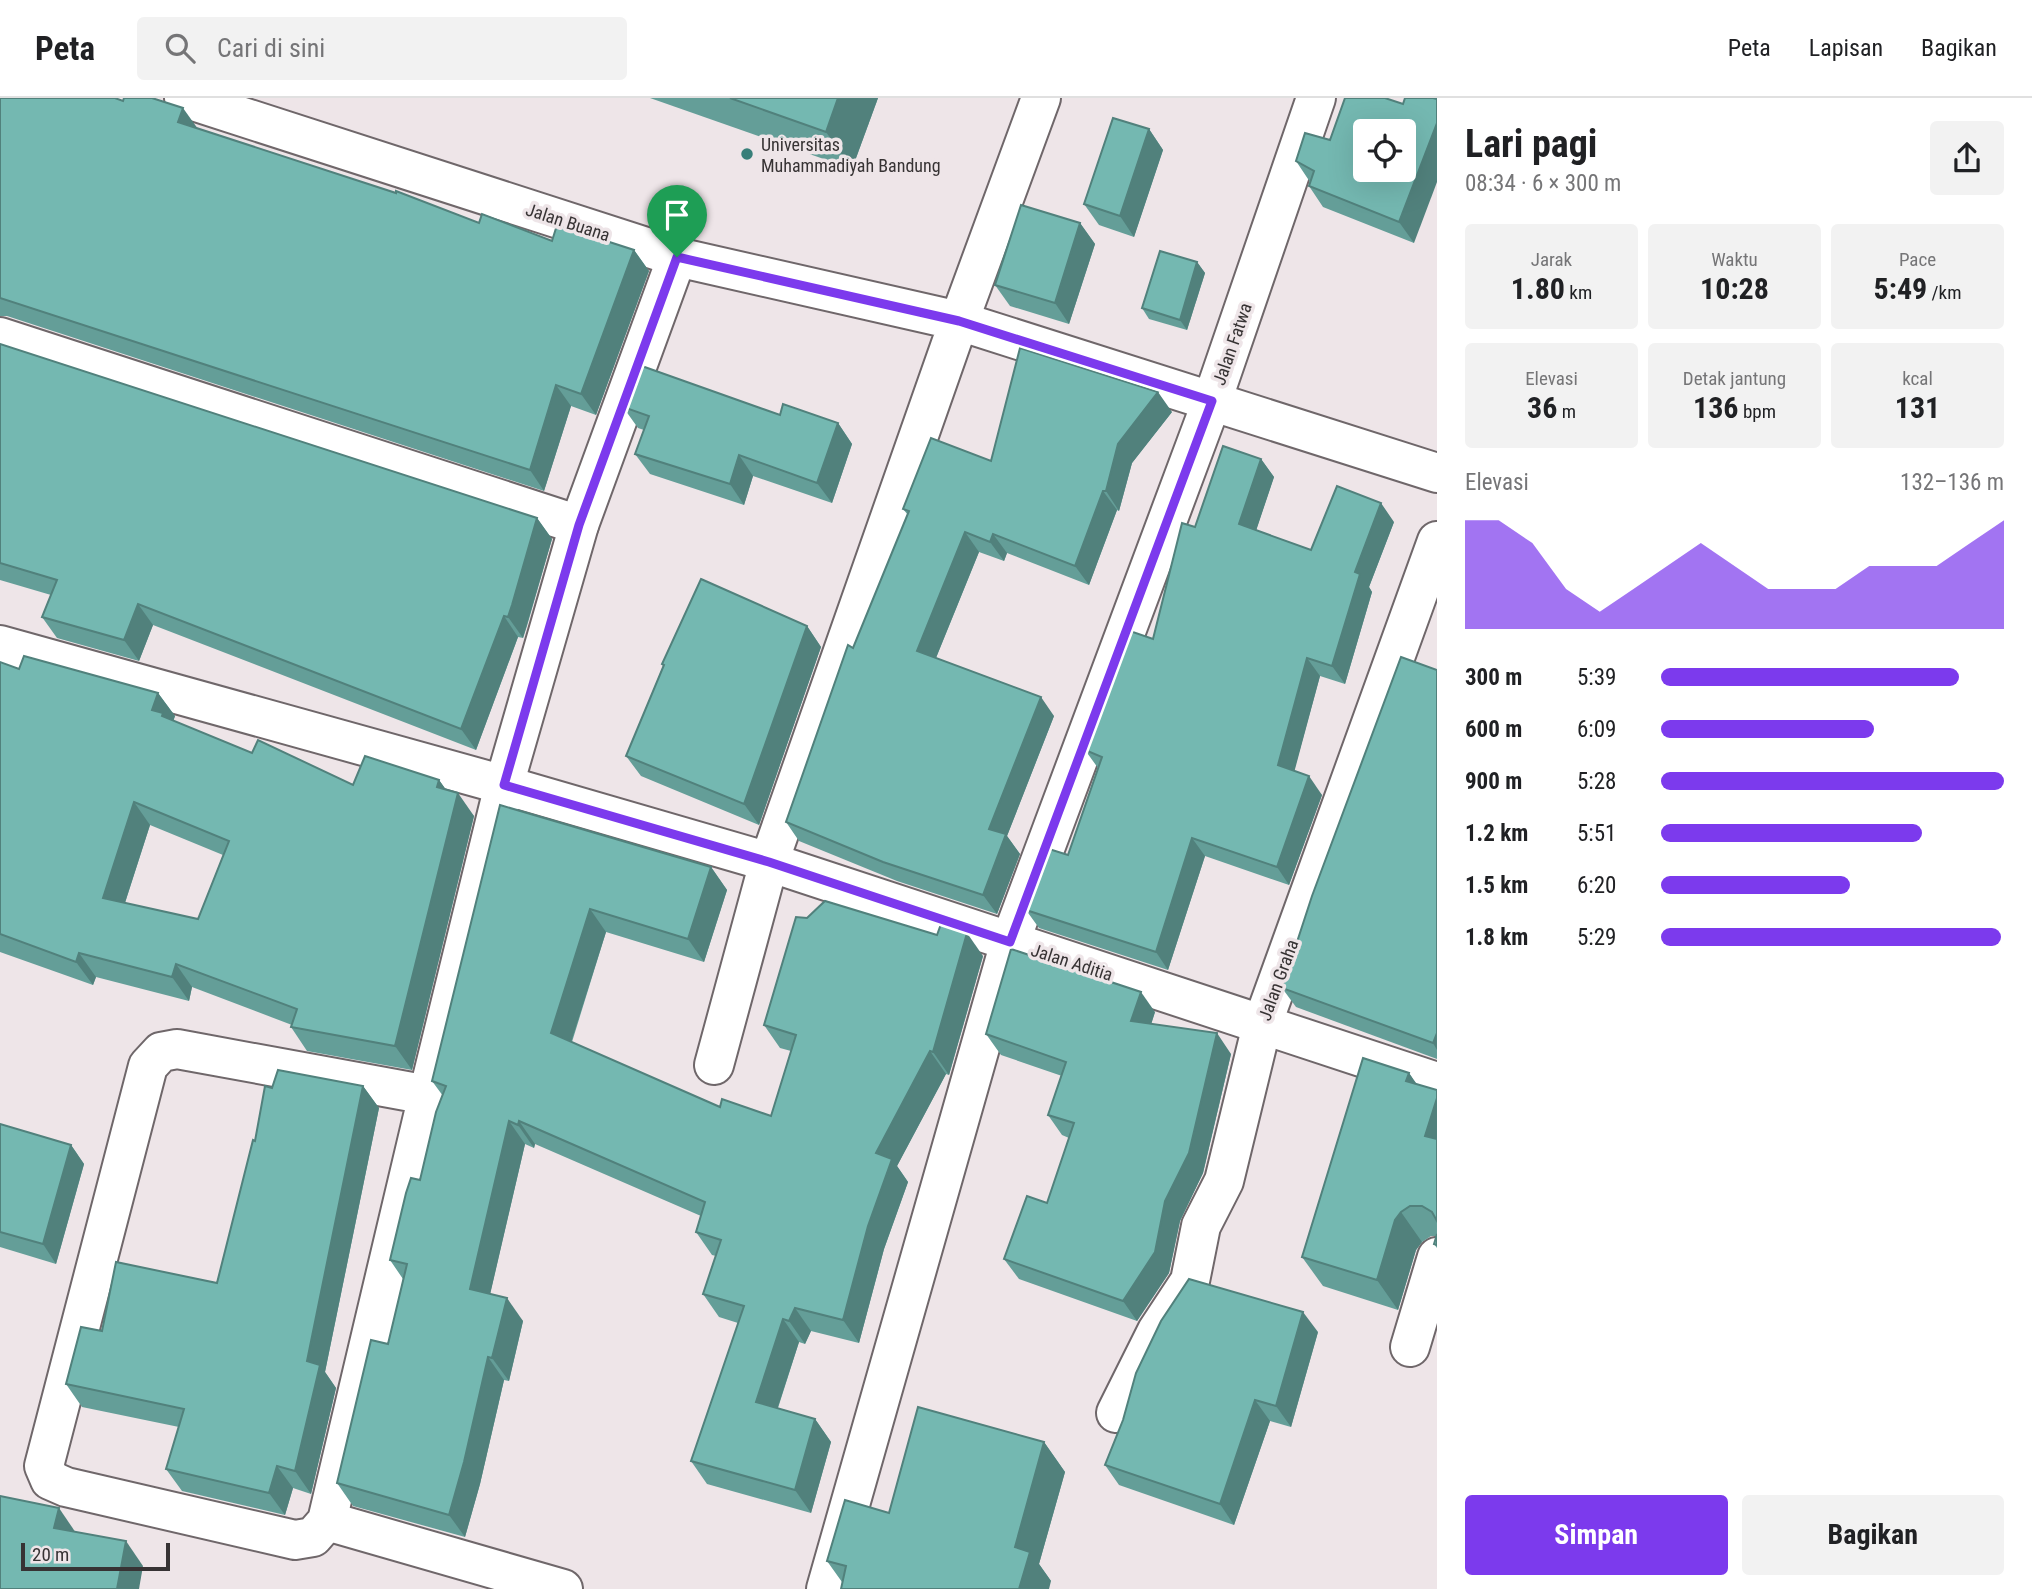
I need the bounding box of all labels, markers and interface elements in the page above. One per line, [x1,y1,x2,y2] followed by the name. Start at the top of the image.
[137,17,627,80] search box
[35,29,95,68] text: Peta
[161,29,199,67] icon: search
[217,33,325,63] text: Cari di sini
[1728,34,1771,62] text: Peta
[1809,34,1883,62] text: Lapisan
[1921,34,1997,62] text: Bagikan
[1353,119,1416,182] map controls
[1353,119,1416,182] button: locate
[1930,121,2004,195] button: share
[1465,122,1597,166] text: Lari pagi
[761,134,941,176] place label: Universitas Muhammadiyah Bandung
[739,146,755,162] marker: Universitas Muhammadiyah Bandung
[1465,170,1621,197] text: 08:34 · 6 × 300 m
[647,185,707,257] pin
[658,196,696,234] icon: arrive
[523,199,613,245] street label: Jalan Buana
[1531,248,1572,271] text: Jarak
[1711,248,1758,271] text: Waktu
[1899,248,1936,271] text: Pace
[1511,271,1565,306] text: 1.80
[1700,271,1769,306] text: 10:28
[1874,271,1927,306] text: 5:49
[1565,281,1592,304] text: km
[1927,281,1961,304] text: /km
[1208,300,1256,388] street label: Jalan Fatwa
[1525,367,1578,390] text: Elevasi
[1683,367,1786,390] text: Detak jantung
[1902,367,1933,390] text: kcal
[1527,390,1557,425] text: 36
[1693,390,1739,425] text: 136
[1895,390,1940,425] text: 131
[1557,400,1576,423] text: m
[1739,400,1776,423] text: bpm
[1465,469,1529,496] text: Elevasi
[1900,469,2004,496] text: 132–136 m
[1465,664,1522,691] text: 300 m
[1577,664,1616,691] text: 5:39
[1465,716,1522,743] text: 600 m
[1577,716,1616,743] text: 6:09
[1465,768,1522,795] text: 900 m
[1577,768,1616,795] text: 5:28
[1465,820,1528,847] text: 1.2 km
[1577,820,1616,847] text: 5:51
[1465,872,1528,899] text: 1.5 km
[1577,872,1616,899] text: 6:20
[1465,924,1528,951] text: 1.8 km
[1577,924,1616,951] text: 5:29
[1254,937,1302,1023] street label: Jalan Graha
[1029,939,1115,985] street label: Jalan Aditia
[1465,1495,1728,1575] button: Simpan
[1742,1495,2004,1575] button: Bagikan
[21,1540,170,1572] scale bar
[32,1543,69,1566] text: 20 m

